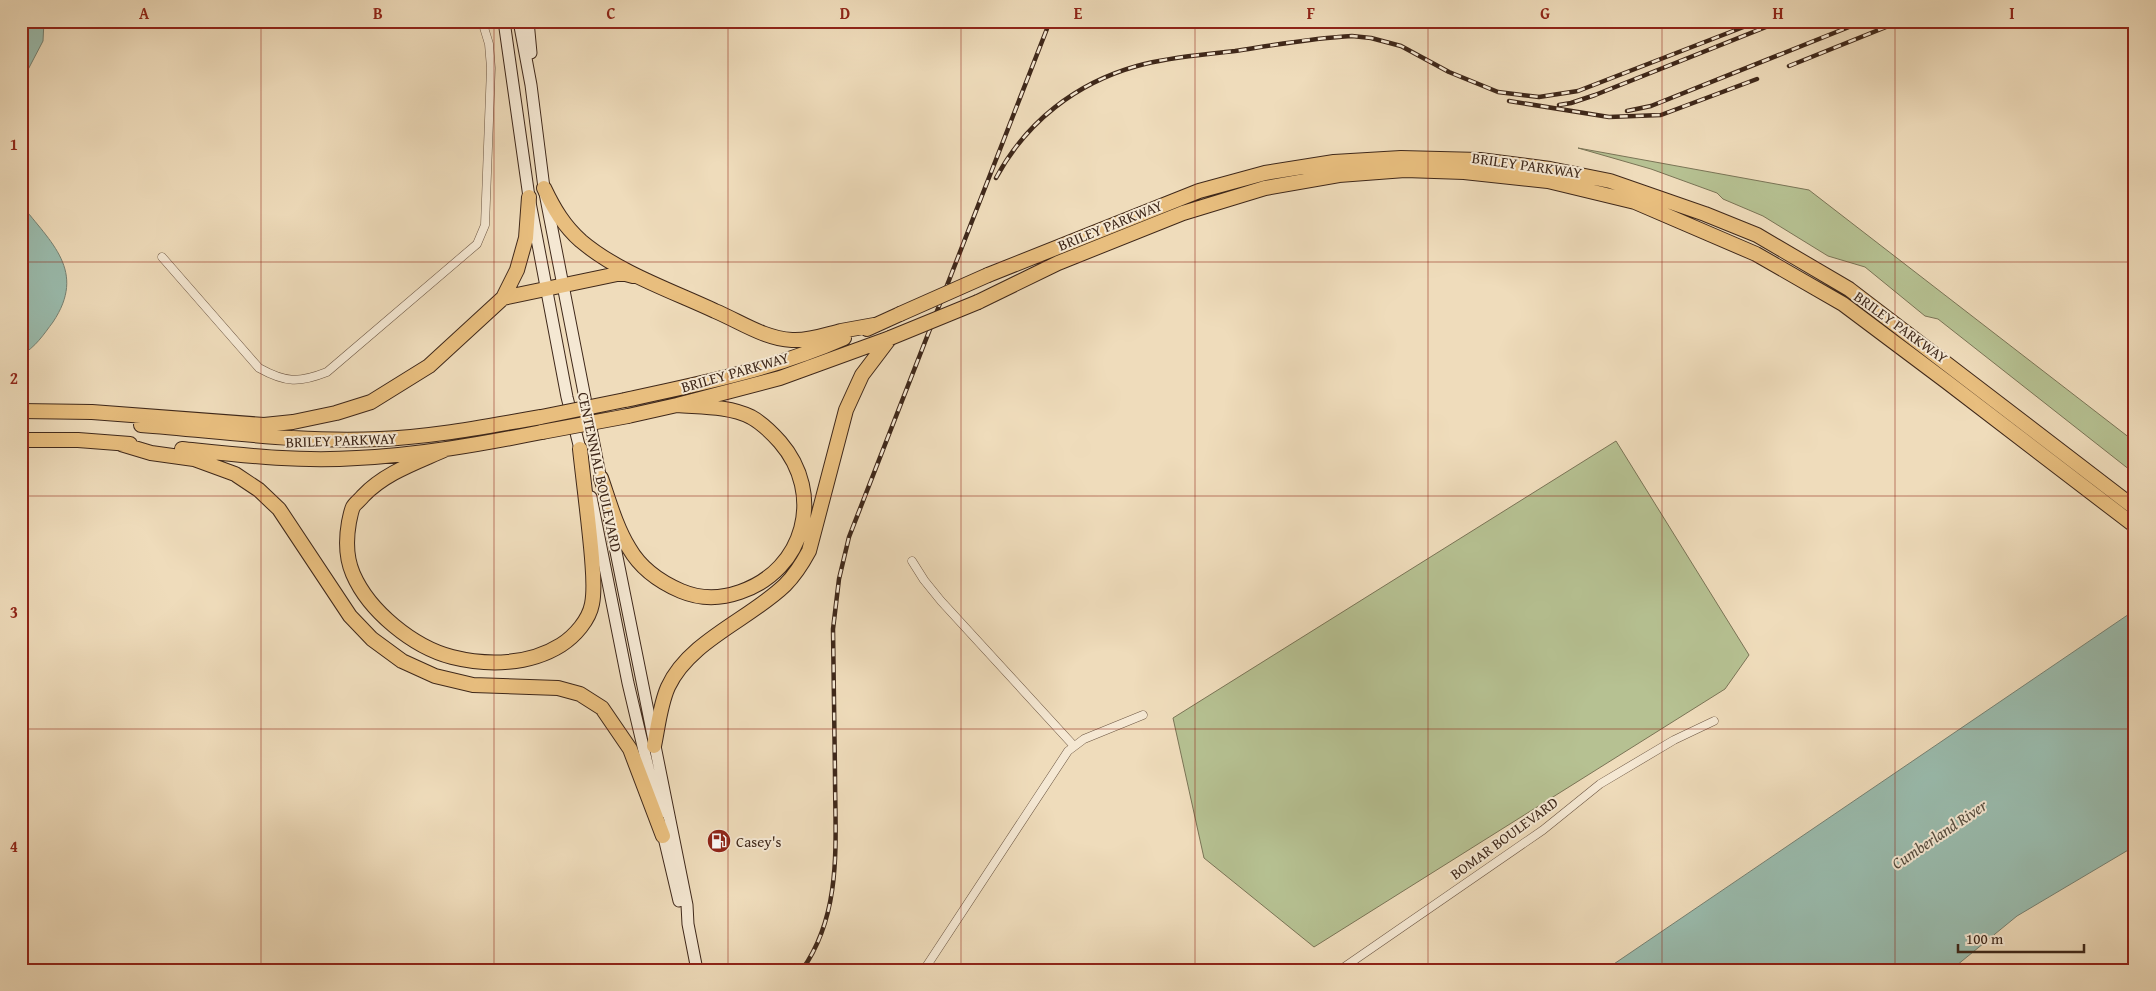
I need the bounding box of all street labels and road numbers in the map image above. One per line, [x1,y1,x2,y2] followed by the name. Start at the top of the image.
[1471,147,1583,183] street label: BRILEY PARKWAY
[1055,194,1165,256] street label: BRILEY PARKWAY
[1850,286,1952,368] street label: BRILEY PARKWAY
[679,347,791,397] street label: BRILEY PARKWAY
[573,390,627,554] street label: CENTENNIAL BOULEVARD
[285,428,397,452] street label: BRILEY PARKWAY
[1446,792,1562,884] street label: BOMAR BOULEVARD

